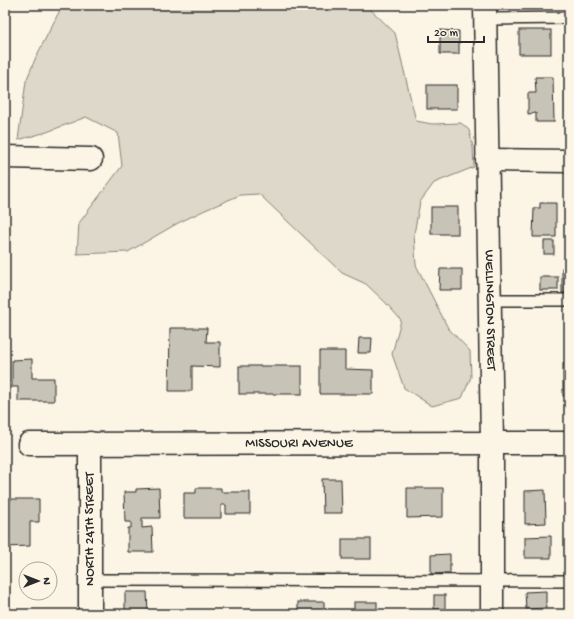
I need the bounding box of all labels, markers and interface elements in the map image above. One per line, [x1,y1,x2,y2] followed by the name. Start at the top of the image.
[428,18,484,44] scale bar
[434,27,459,41] text: 20 m
[480,249,499,371] street label: WELLINGTON STREET
[245,435,354,452] street label: MISSOURI AVENUE
[82,471,99,586] street label: NORTH 24TH STREET
[18,561,58,601] north arrow
[40,577,52,585] text: N

